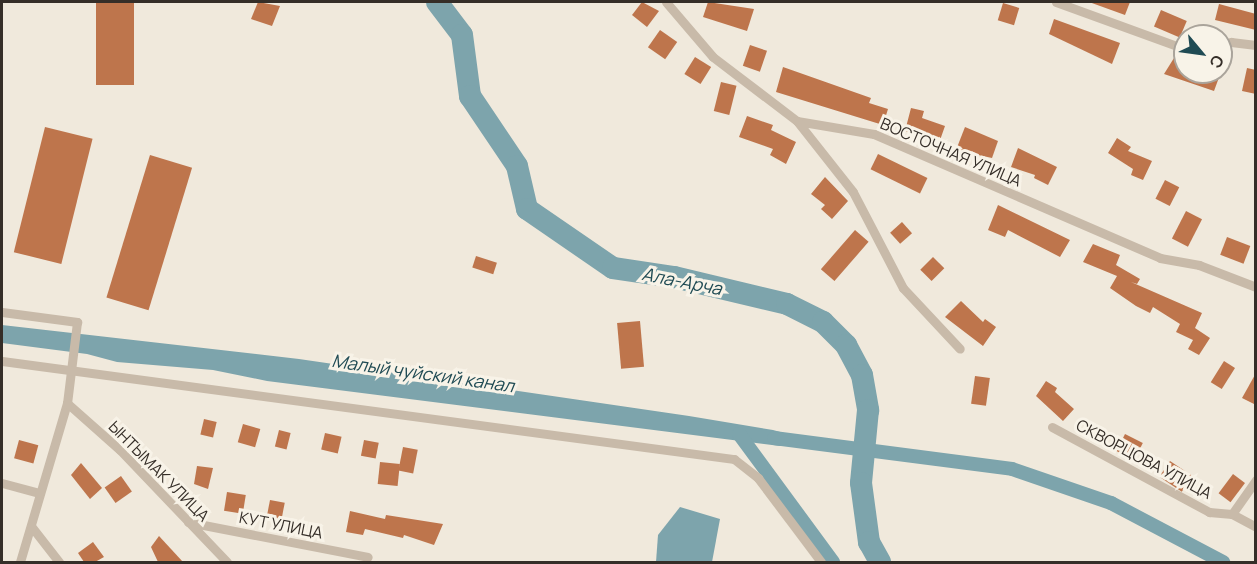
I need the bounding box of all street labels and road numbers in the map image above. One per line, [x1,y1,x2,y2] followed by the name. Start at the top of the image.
[878,114,1024,190] street label: ВОСТОЧНАЯ УЛИЦА
[1073,415,1215,503] street label: СКВОРЦОВА УЛИЦА
[105,417,213,525] street label: ЫНТЫМАК УЛИЦА
[237,507,325,543] street label: КУТ УЛИЦА

